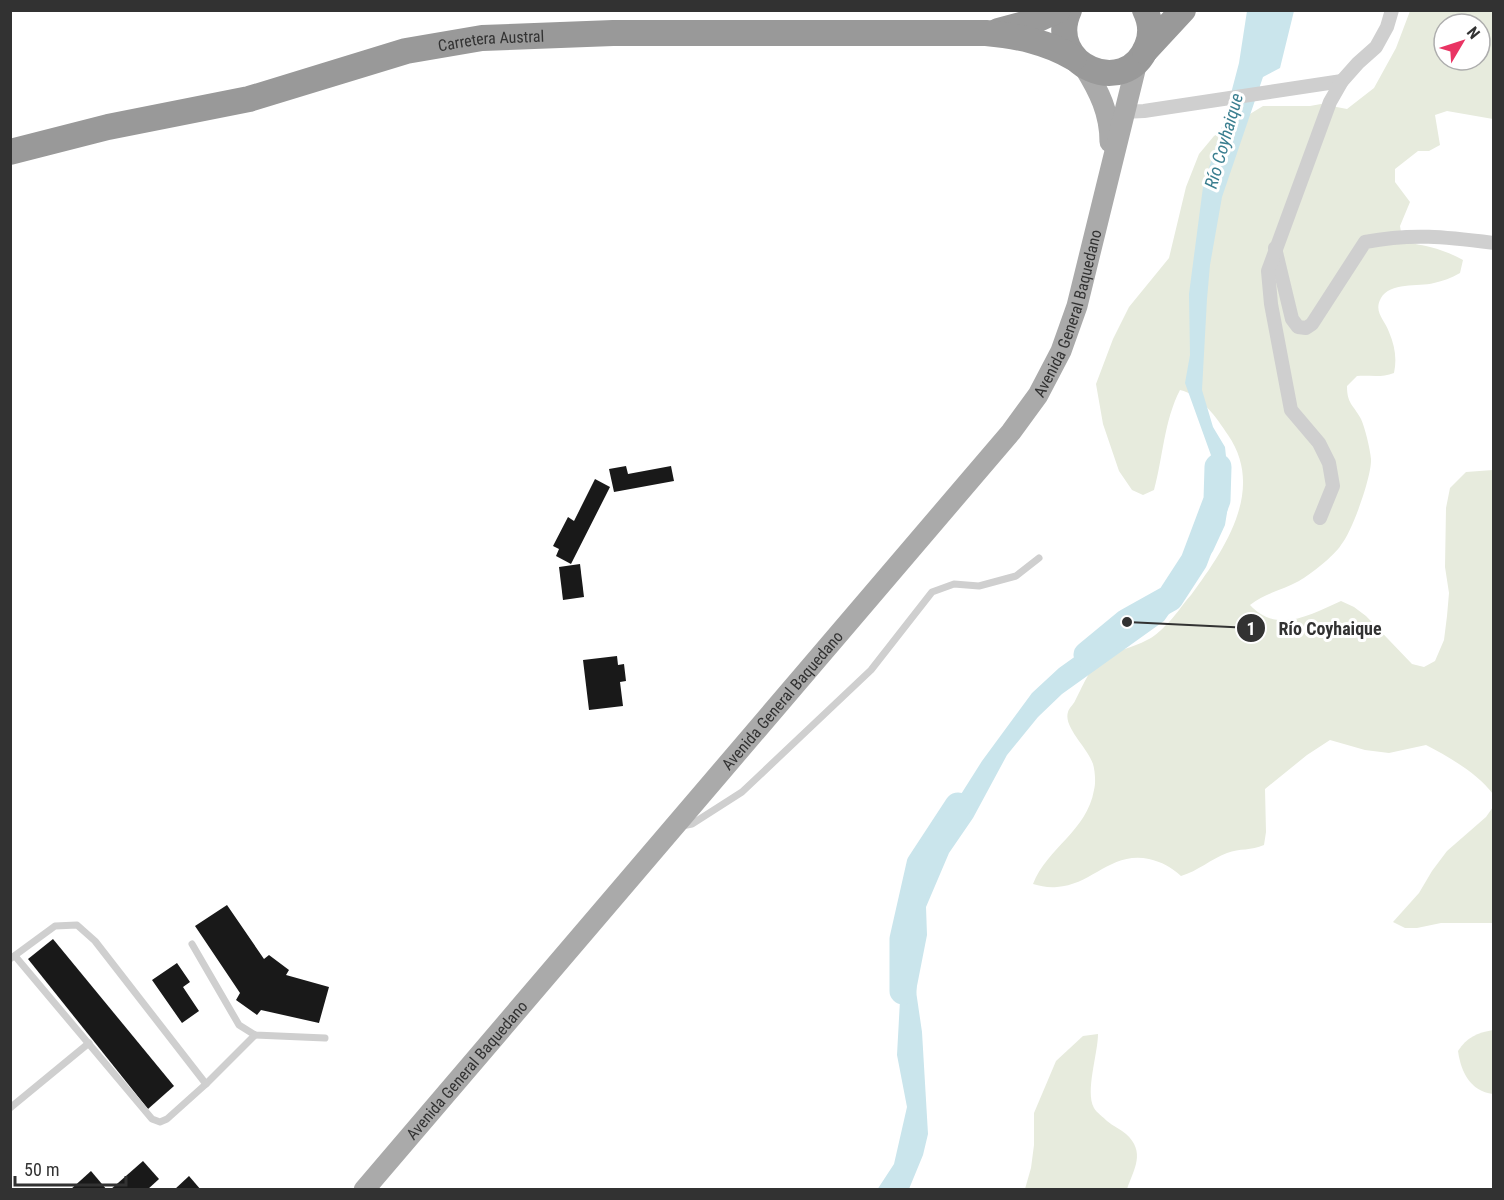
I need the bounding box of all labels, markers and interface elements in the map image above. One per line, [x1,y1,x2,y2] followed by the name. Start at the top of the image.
[1432,12,1492,72] north arrow
[1463,23,1484,43] text: N
[437,27,545,55] street label: Carretera Austral
[1200,91,1247,191] water label: Río Coyhaique
[1030,228,1105,400] street label: Avenida General Baquedano
[1236,610,1394,646] callout: Río Coyhaique
[1246,618,1256,639] text: 1
[1278,618,1382,639] text: Río Coyhaique
[718,627,847,774] street label: Avenida General Baquedano
[402,997,532,1143] street label: Avenida General Baquedano
[15,1149,126,1187] scale bar
[24,1159,59,1180] text: 50 m

